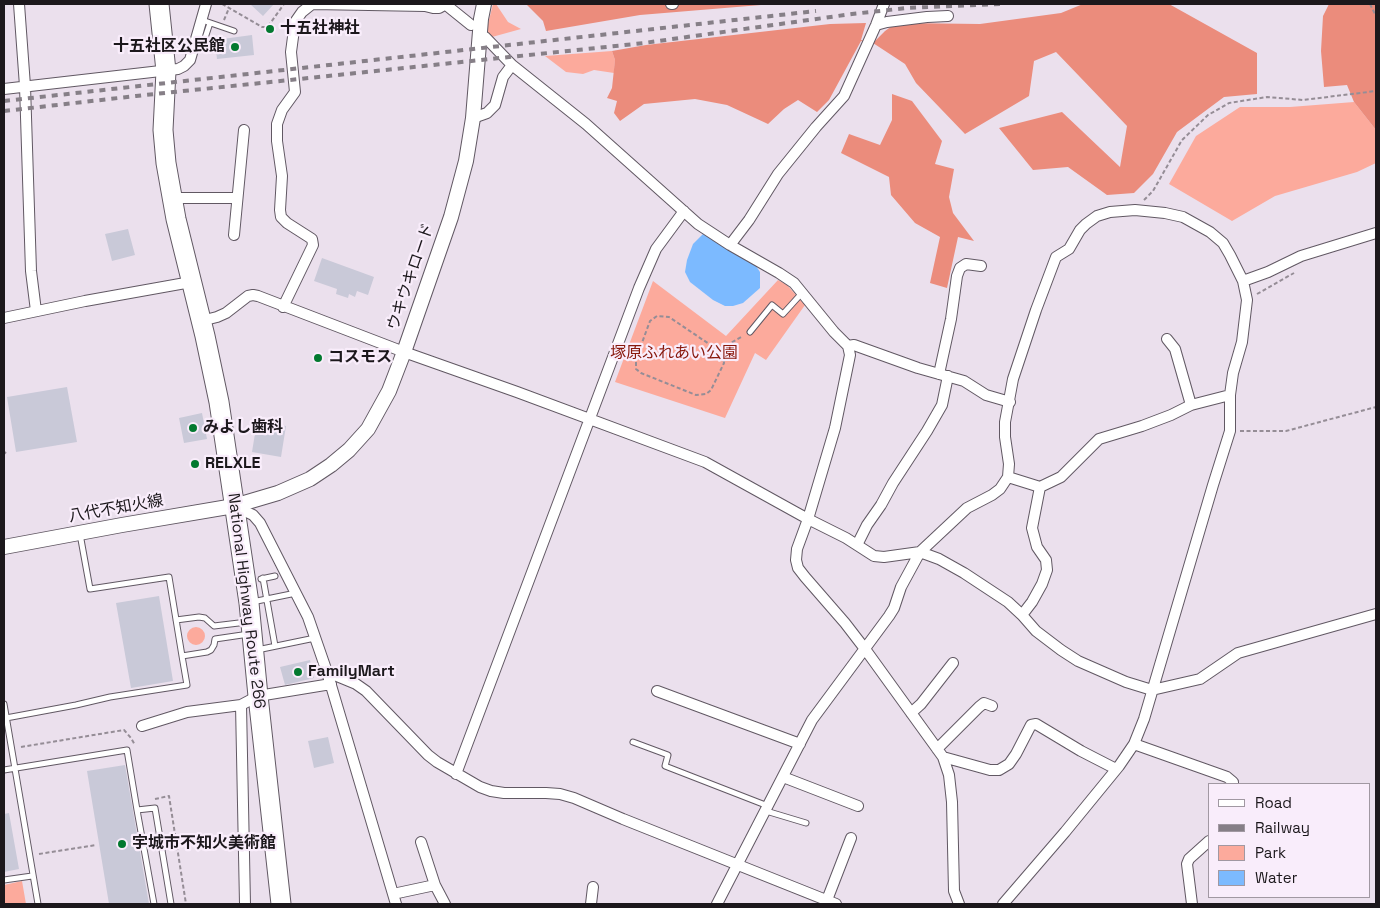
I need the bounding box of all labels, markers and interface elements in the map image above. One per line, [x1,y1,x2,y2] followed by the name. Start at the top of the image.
[280,19,360,39] place label: 十五社神社
[264,23,276,35] marker: 十五社神社
[113,37,225,57] place label: 十五社区公民館
[229,41,241,53] marker: 十五社区公民館
[384,221,438,333] street label: ウキウキロード
[610,344,738,364] park label: 塚原ふれあい公園
[328,348,392,368] place label: コスモス
[312,352,324,364] marker: コスモス
[203,418,283,438] place label: みよし歯科
[187,422,199,434] marker: みよし歯科
[205,454,260,474] place label: RELXLE
[189,458,201,470] marker: RELXLE
[67,491,165,527] street label: 八代不知火線
[223,492,269,710] street label: National Highway Route 266
[308,662,395,682] place label: FamilyMart
[292,666,304,678] marker: FamilyMart
[1208,783,1370,898] legend
[1255,793,1292,812] text: Road
[1255,818,1310,837] text: Railway
[132,834,276,854] place label: 宇城市不知火美術館
[116,838,128,850] marker: 宇城市不知火美術館
[1255,843,1286,862] text: Park
[1255,868,1297,887] text: Water

